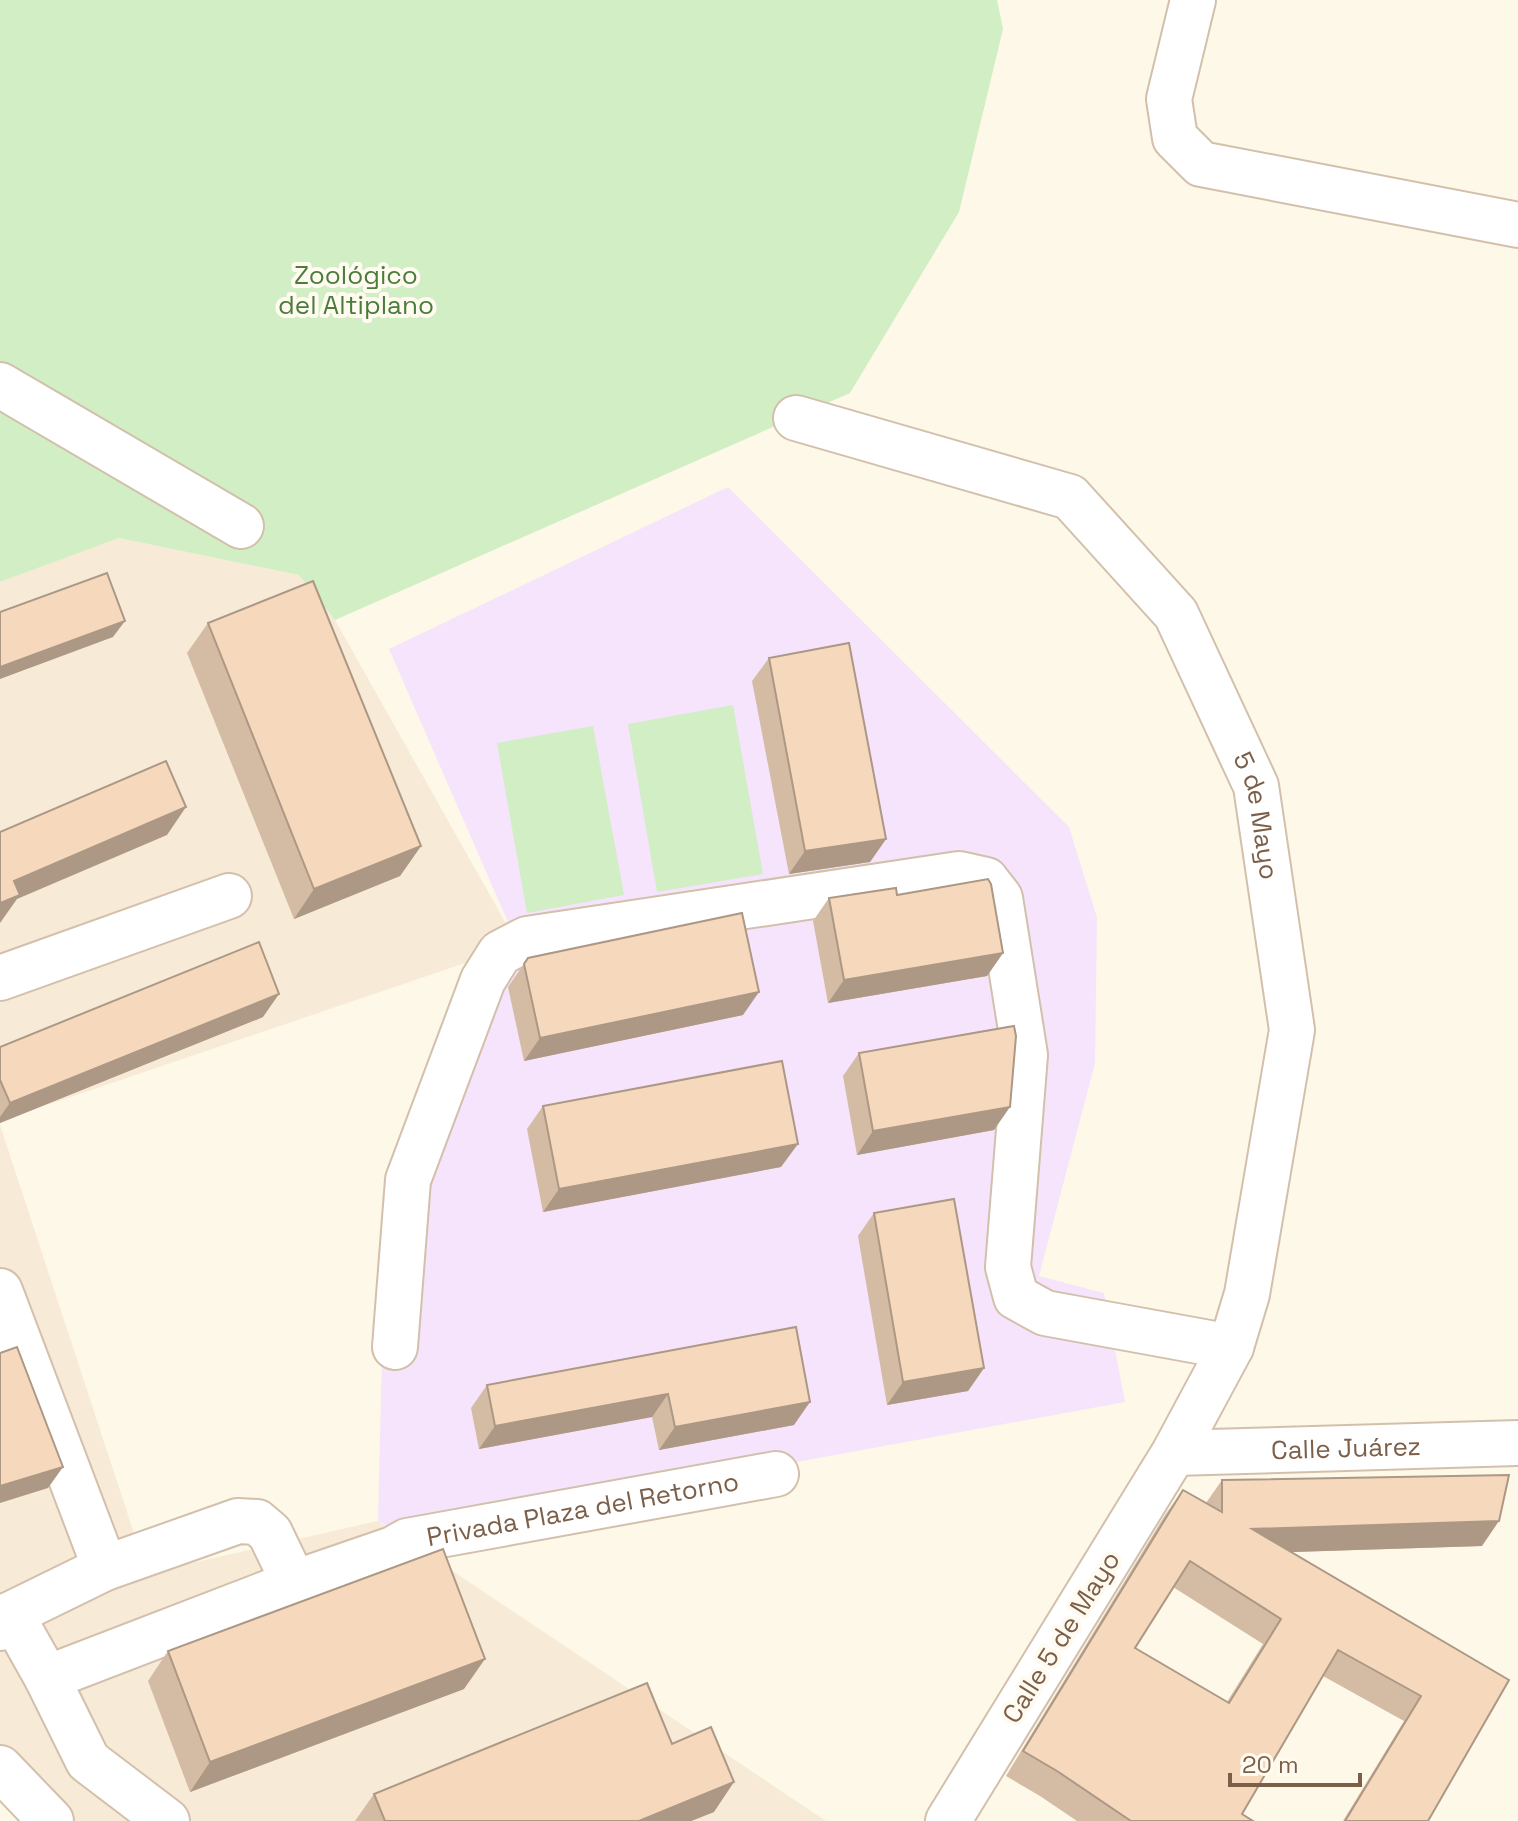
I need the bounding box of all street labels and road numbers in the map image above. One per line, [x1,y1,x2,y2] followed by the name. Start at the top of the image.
[1225,746,1287,882] street label: 5 de Mayo
[1270,1429,1421,1467] street label: Calle Juárez
[424,1464,741,1554] street label: Privada Plaza del Retorno
[994,1545,1128,1729] street label: Calle 5 de Mayo

